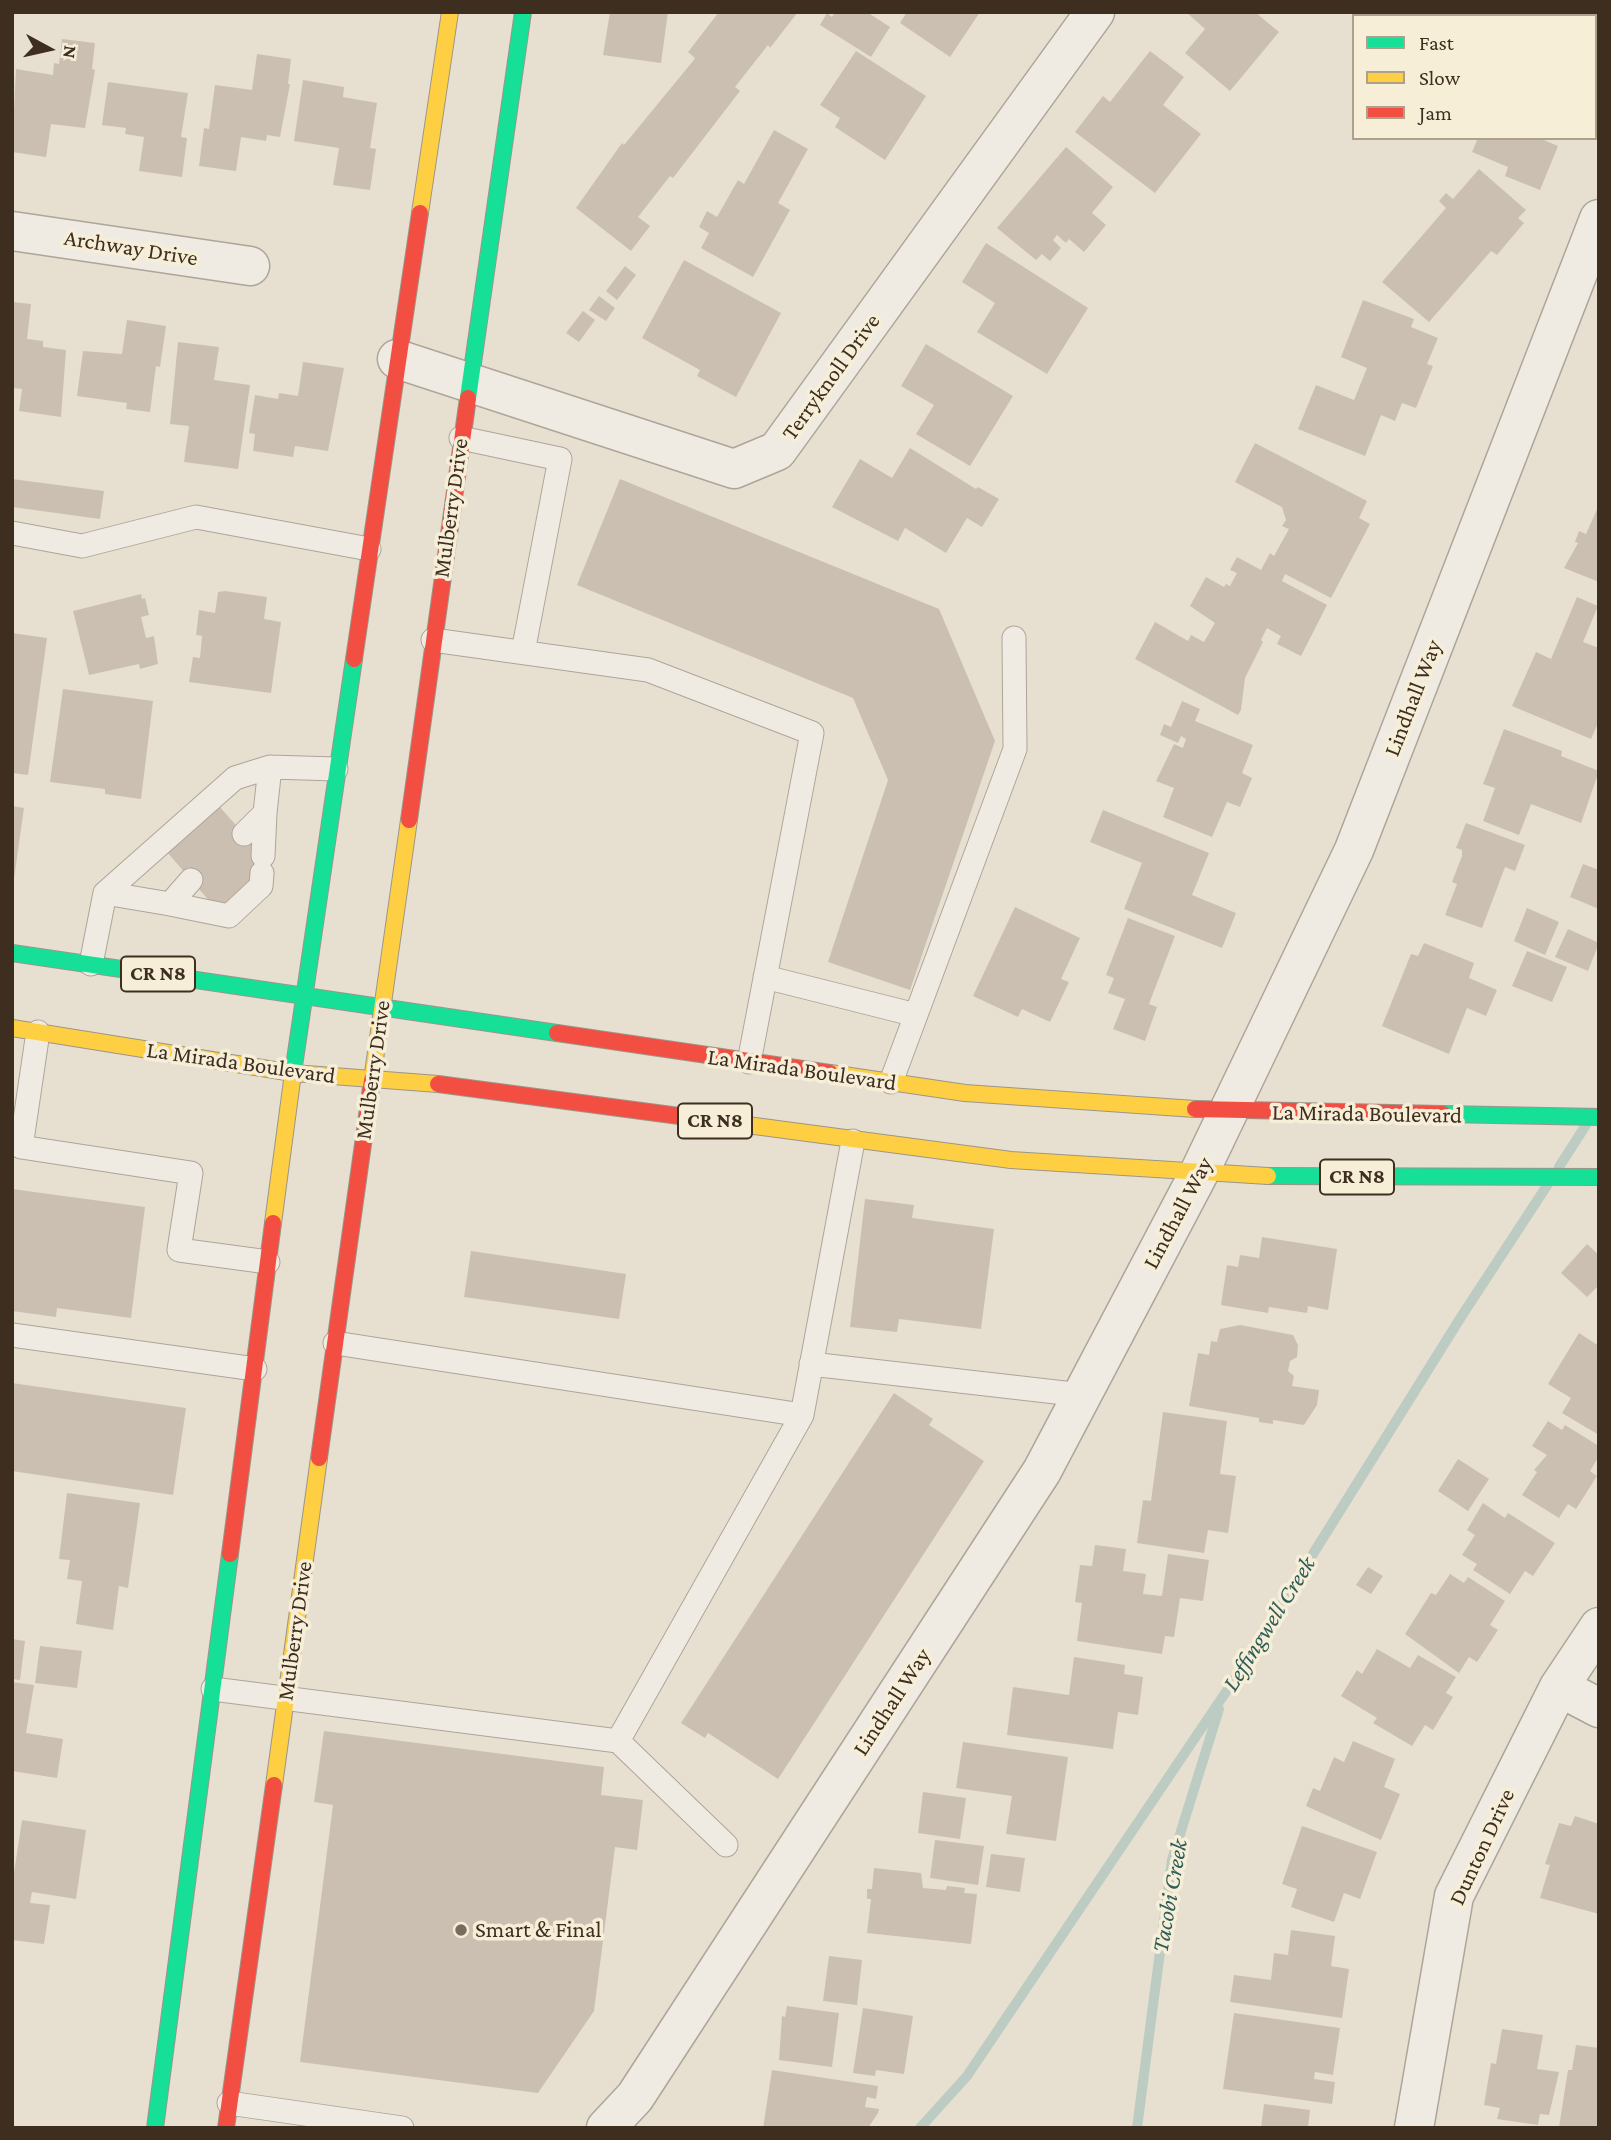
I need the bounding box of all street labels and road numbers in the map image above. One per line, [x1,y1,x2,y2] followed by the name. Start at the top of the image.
[62,224,200,272] street label: Archway Drive
[776,308,886,446] street label: Terryknoll Drive
[428,436,474,580] street label: Mulberry Drive
[1378,636,1448,760] street label: Lindhall Way
[121,956,195,992] road number: CR N8
[350,998,396,1142] street label: Mulberry Drive
[145,1036,337,1090] street label: La Mirada Boulevard
[706,1043,898,1097] street label: La Mirada Boulevard
[1272,1099,1462,1129] street label: La Mirada Boulevard
[678,1104,752,1138] road number: CR N8
[1137,1152,1219,1274] street label: Lindhall Way
[1320,1160,1394,1194] road number: CR N8
[272,1559,318,1703] street label: Mulberry Drive
[847,1643,937,1761] street label: Lindhall Way
[1443,1784,1521,1910] street label: Dunton Drive

